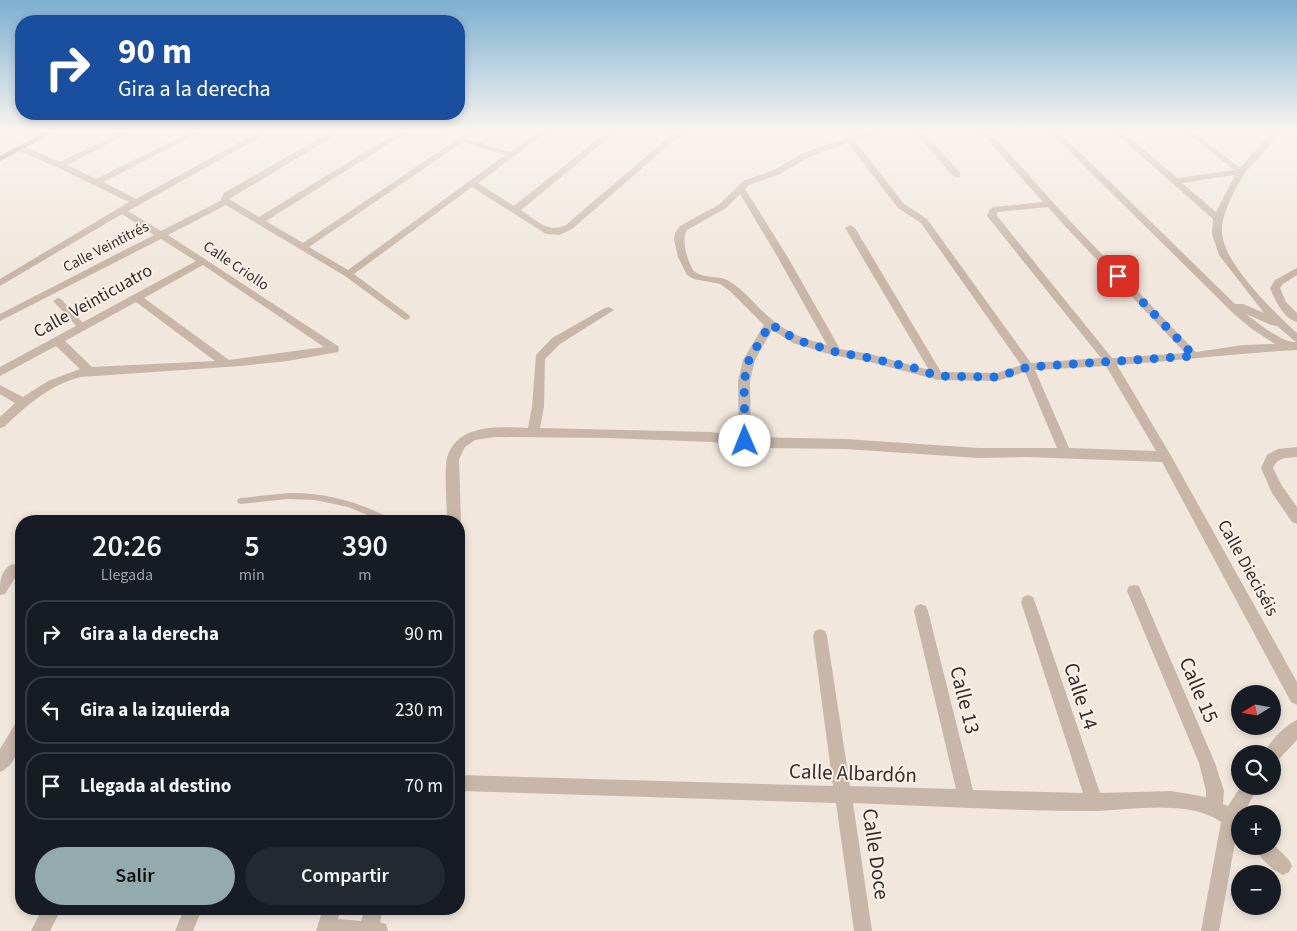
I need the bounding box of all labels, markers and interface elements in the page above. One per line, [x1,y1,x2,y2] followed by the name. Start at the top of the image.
[118,27,192,77] text: 90 m
[35,35,100,100] icon: right
[118,73,271,105] text: Gira a la derecha
[60,216,152,278] street label: Calle Veintitrés
[199,236,273,296] street label: Calle Criollo
[1097,255,1139,297] pin
[29,258,157,344] street label: Calle Veinticuatro
[1104,262,1132,290] icon: arrive
[718,414,770,466] position arrow
[1211,515,1285,621] street label: Calle Dieciséis
[92,525,162,568] text: 20:26
[244,525,260,568] text: 5
[342,525,388,568] text: 390
[101,564,153,586] text: Llegada
[239,564,265,586] text: min
[358,564,372,586] text: m
[37,620,65,648] icon: right
[80,621,219,648] text: Gira a la derecha
[405,621,443,648] text: 90 m
[1172,652,1226,728] street label: Calle 15
[1056,659,1106,733] street label: Calle 14
[942,663,988,737] street label: Calle 13
[1231,685,1281,735] north arrow
[1231,685,1281,915] map controls
[37,696,65,724] icon: left
[80,697,230,724] text: Gira a la izquierda
[395,697,443,724] text: 230 m
[1231,745,1281,795] button: search
[788,756,918,790] street label: Calle Albardón
[37,772,65,800] icon: arrive
[80,773,231,800] text: Llegada al destino
[405,773,443,800] text: 70 m
[1231,805,1281,855] button: +
[855,806,897,902] street label: Calle Doce
[35,847,235,905] button: Salir
[245,847,445,905] button: Compartir
[1231,865,1281,915] button: −

